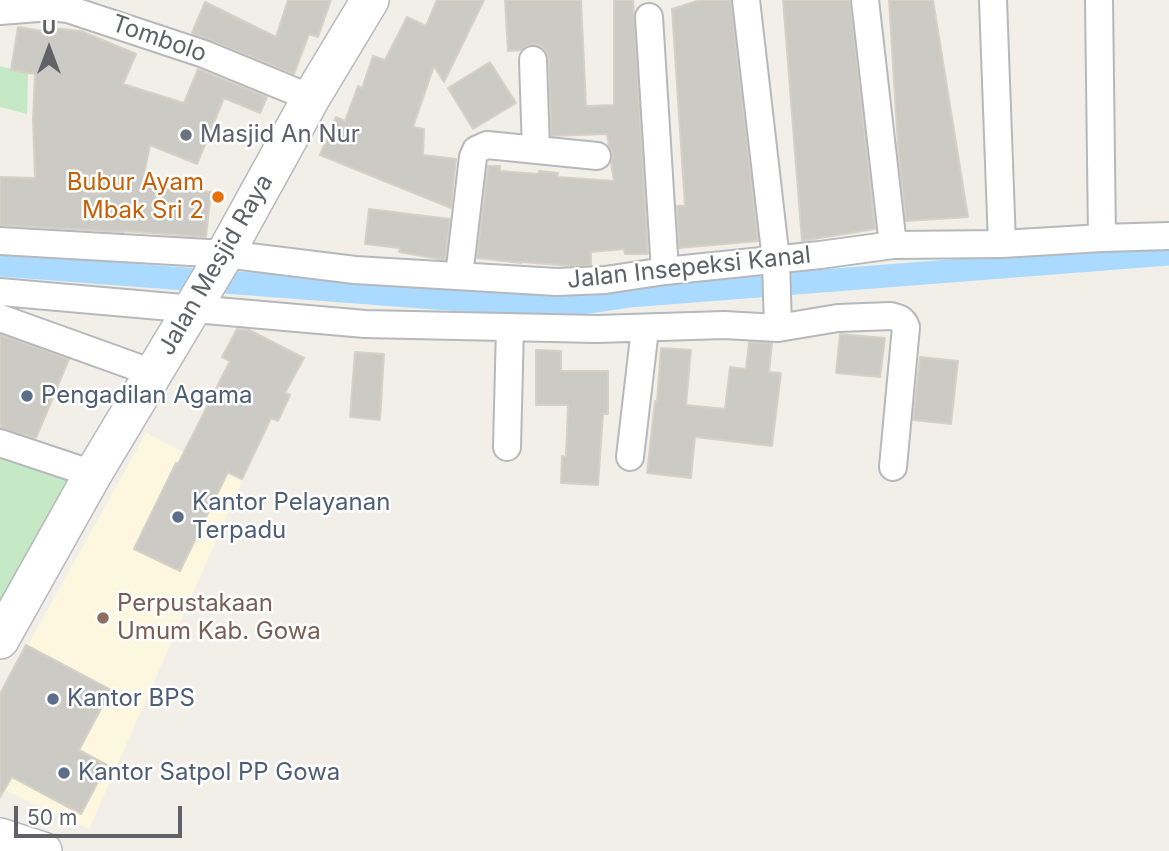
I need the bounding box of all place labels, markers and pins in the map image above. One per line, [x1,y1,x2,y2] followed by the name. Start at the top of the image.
[200,121,360,149] place label: Masjid An Nur
[178,127,194,143] marker: Masjid An Nur
[67,169,204,225] place label: Bubur Ayam Mbak Sri 2
[210,189,226,205] marker: Bubur Ayam Mbak Sri 2
[41,382,253,410] place label: Pengadilan Agama
[19,388,35,404] marker: Pengadilan Agama
[192,489,390,545] place label: Kantor Pelayanan Terpadu
[170,509,186,525] marker: Kantor Pelayanan Terpadu
[117,590,321,646] place label: Perpustakaan Umum Kab. Gowa
[95,610,111,626] marker: Perpustakaan Umum Kab. Gowa
[67,685,195,713] place label: Kantor BPS
[45,691,61,707] marker: Kantor BPS
[78,759,340,787] place label: Kantor Satpol PP Gowa
[56,765,72,781] marker: Kantor Satpol PP Gowa

